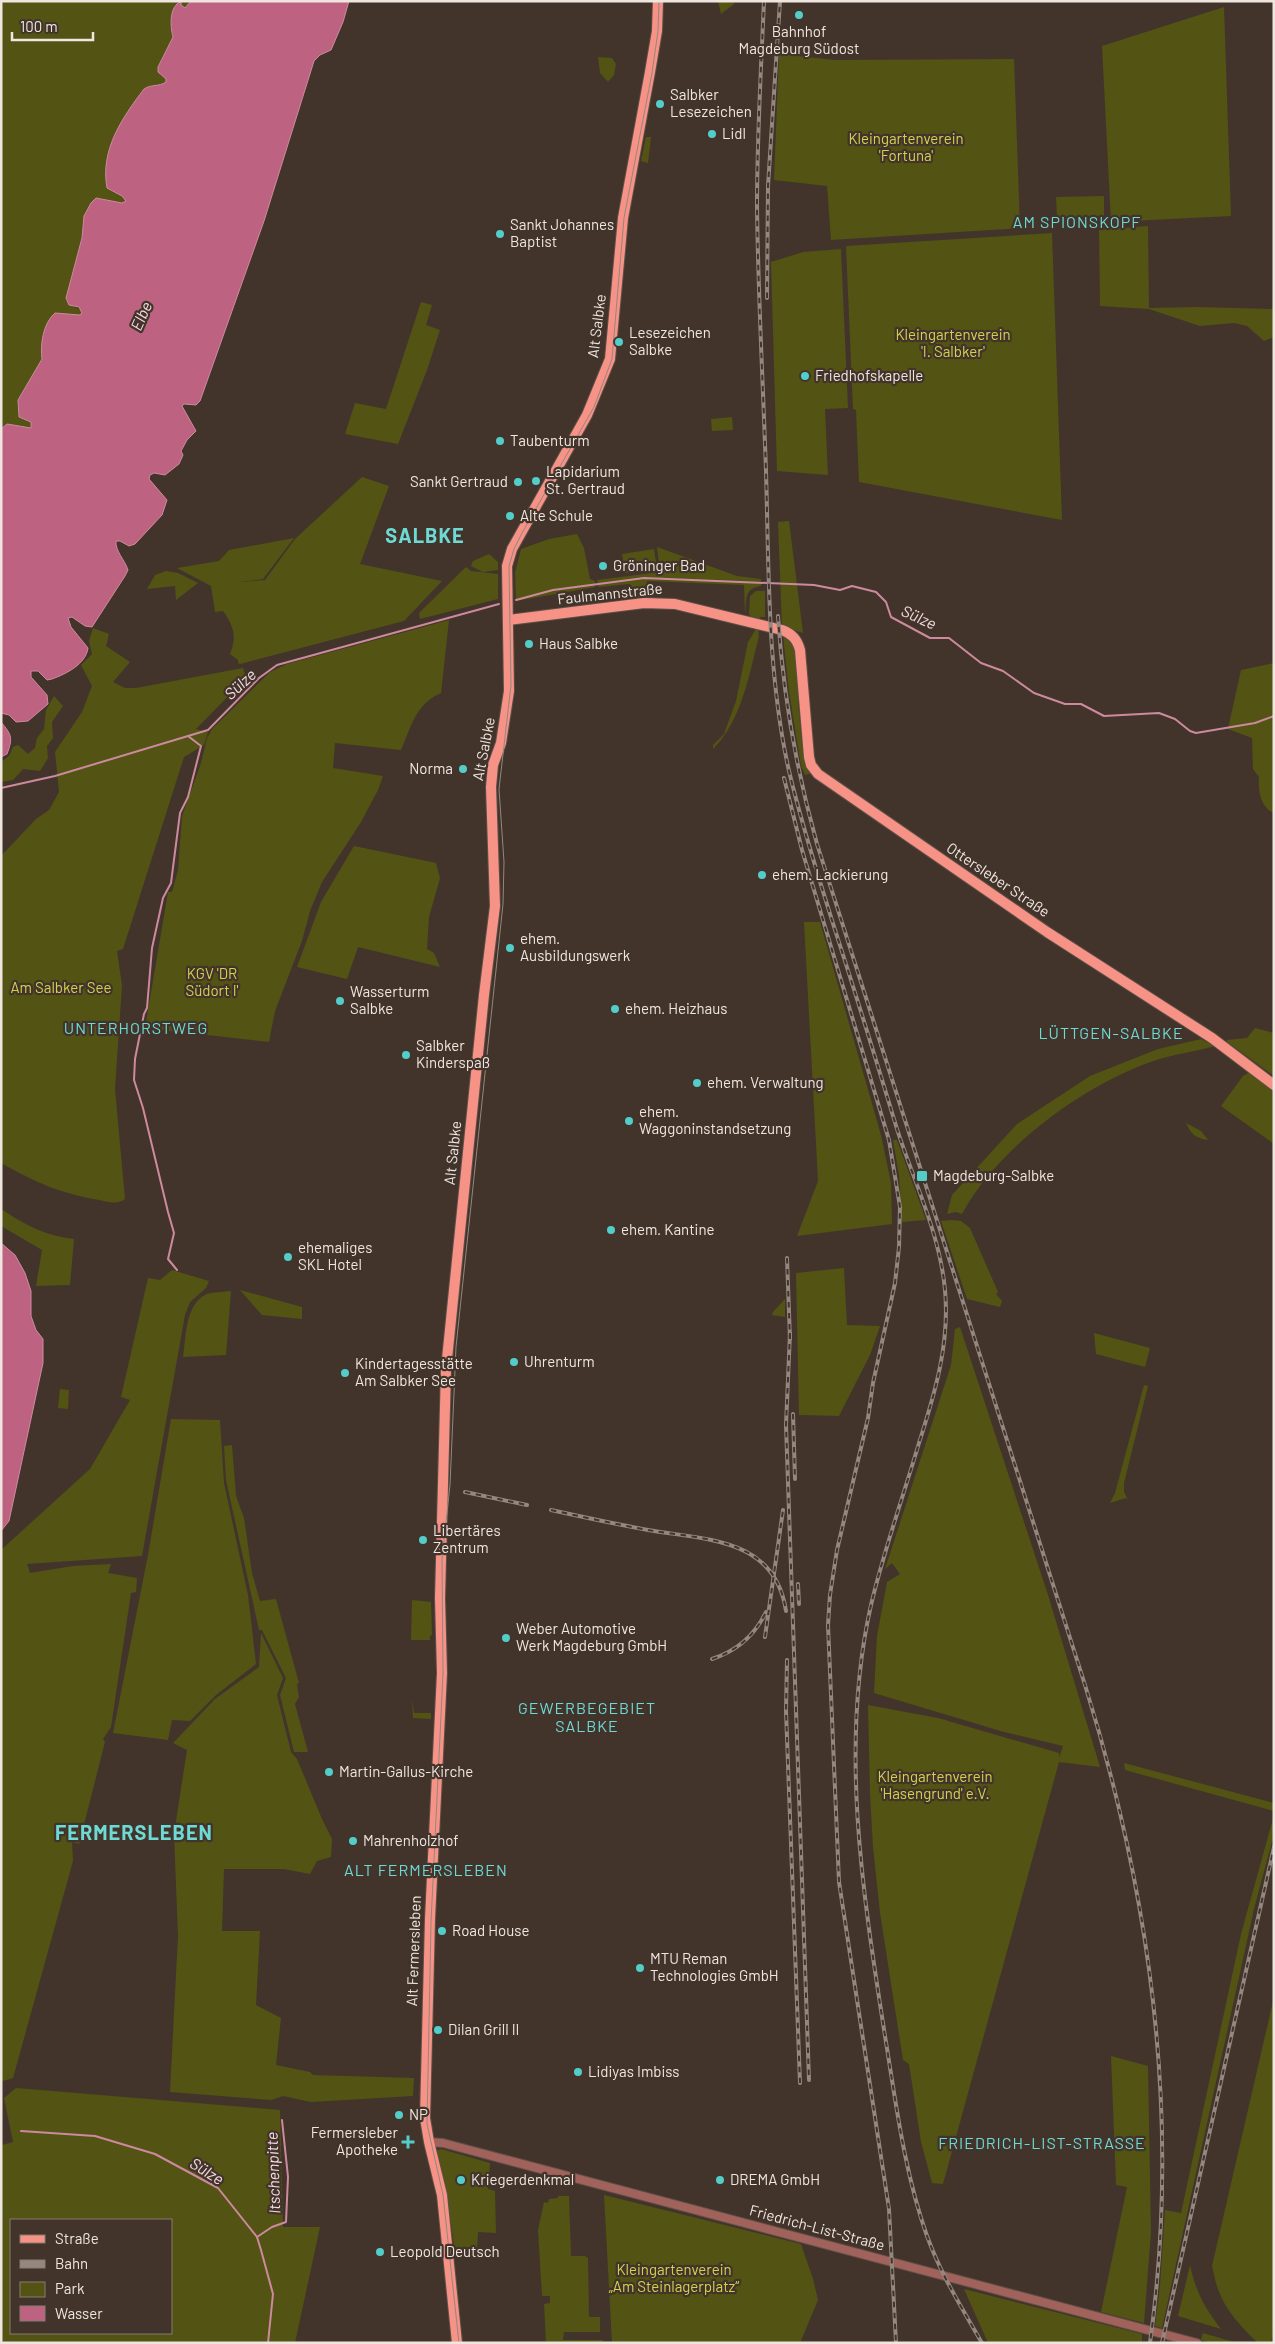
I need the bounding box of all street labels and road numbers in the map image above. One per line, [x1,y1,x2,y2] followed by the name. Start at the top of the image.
[583,293,609,359] street label: Alt Salbke
[556,579,663,607] street label: Faulmannstraße
[468,716,498,782] street label: Alt Salbke
[944,838,1053,920] street label: Ottersleber Straße
[440,1120,464,1186] street label: Alt Salbke
[402,1895,424,2007] street label: Alt Fermersleben
[748,2200,887,2254] street label: Friedrich-List-Straße

